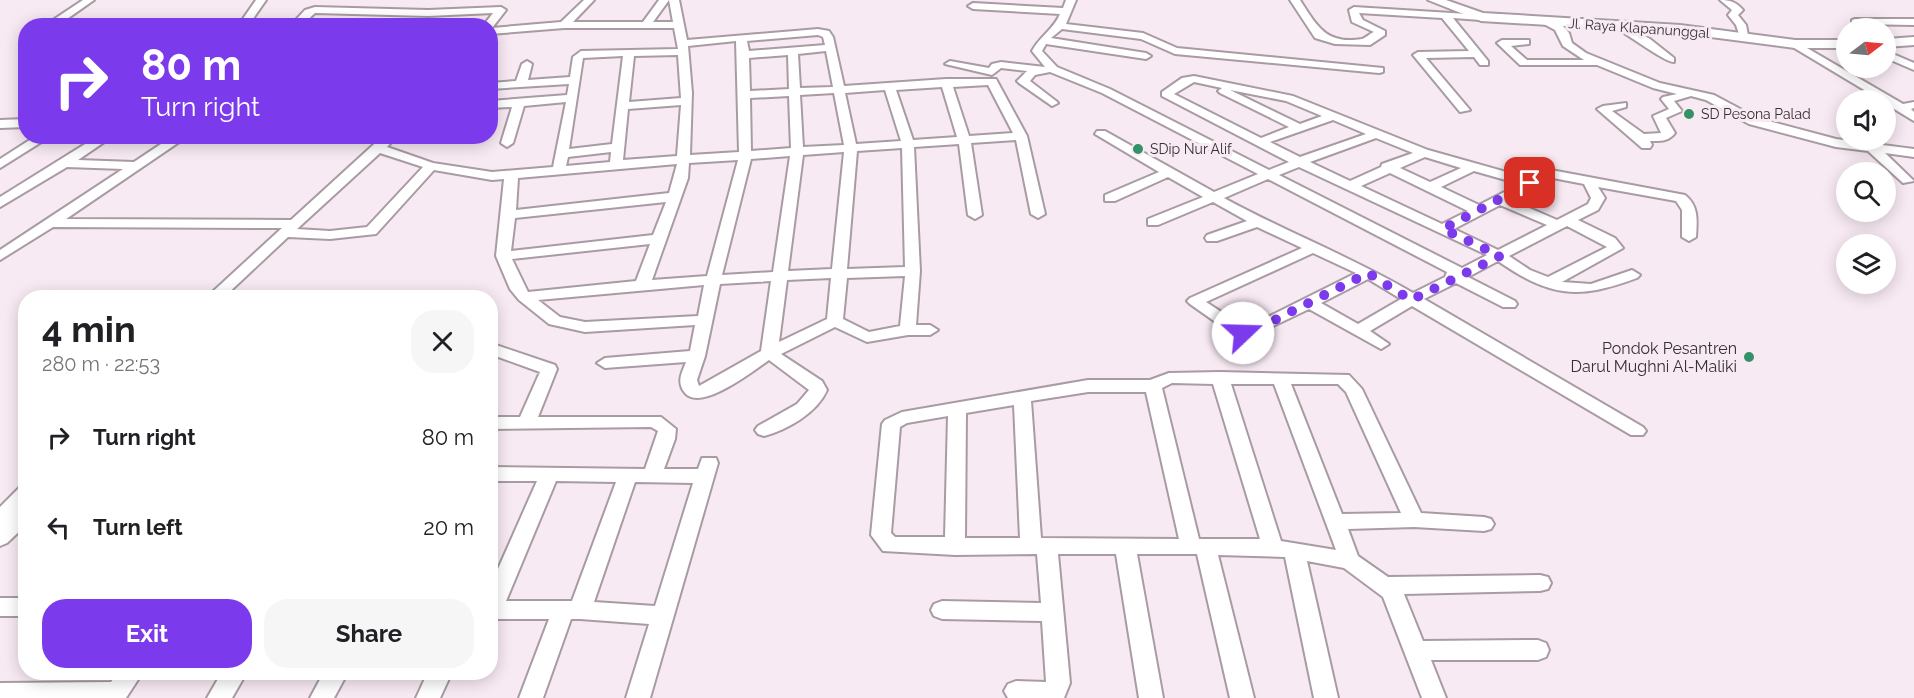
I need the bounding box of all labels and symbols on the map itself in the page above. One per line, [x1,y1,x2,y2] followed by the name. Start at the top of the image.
[1568,15,1710,41] street label: Jl. Raya Klapanunggal
[1836,18,1896,78] north arrow
[1701,106,1811,122] place label: SD Pesona Palad
[1682,107,1696,121] marker: SD Pesona Palad
[1150,141,1233,157] place label: SDip Nur Alif
[1131,142,1145,156] marker: SDip Nur Alif
[1504,157,1555,208] pin
[1211,301,1275,365] position arrow
[1571,339,1737,376] place label: Pondok Pesantren Darul Mughni Al-Maliki
[1742,350,1756,364] marker: Pondok Pesantren Darul Mughni Al-Maliki

